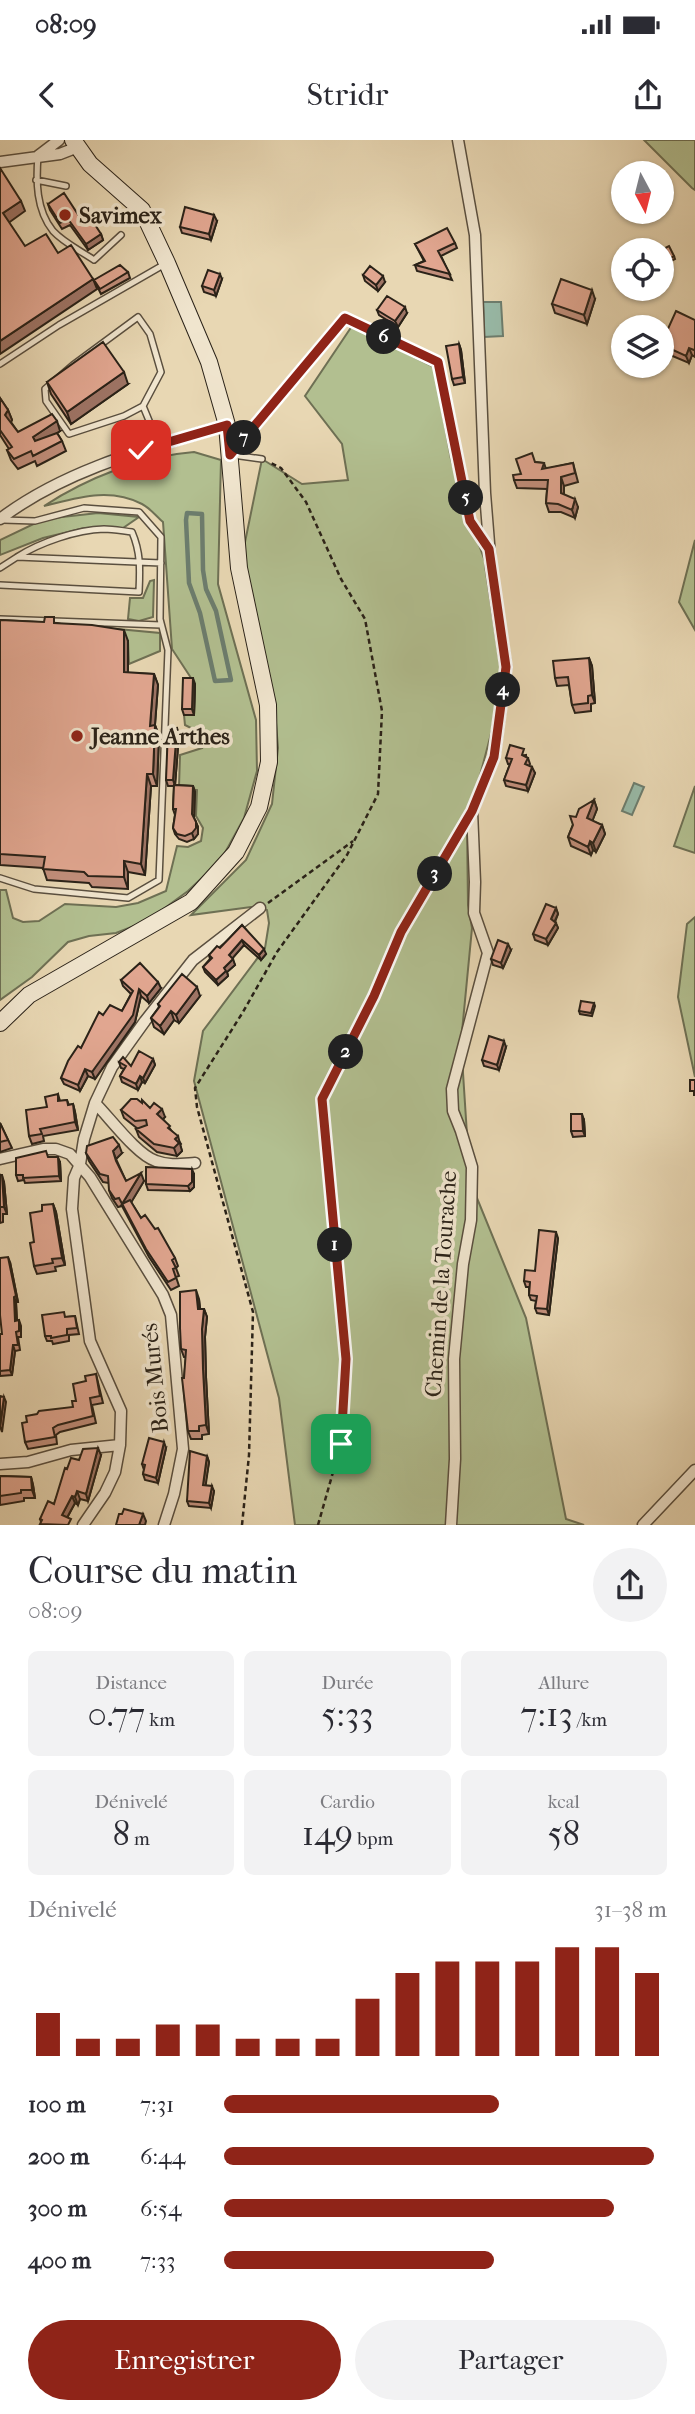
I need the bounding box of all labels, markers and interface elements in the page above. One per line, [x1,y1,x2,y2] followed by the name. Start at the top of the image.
[35,9,97,40] text: 08:09
[28,76,66,114] icon: back
[307,76,388,113] text: Stridr
[629,76,667,114] icon: share
[611,161,674,224] north arrow
[611,161,674,378] map controls
[79,202,163,229] place label: Savimex
[57,207,73,223] marker: Savimex
[611,238,674,301] button: locate
[611,315,674,378] button: layers
[366,320,402,354] pin: 6
[378,325,389,347] text: 6
[111,420,171,480] pin
[226,420,262,456] pin: 7
[239,426,248,448] text: 7
[122,431,160,469] icon: check
[448,480,484,516] pin: 5
[461,486,470,508] text: 5
[486,672,520,708] pin: 4
[497,678,508,700] text: 4
[89,723,230,750] place label: Jeanne Arthes
[69,728,85,744] marker: Jeanne Arthes
[418,856,452,892] pin: 3
[431,862,438,884] text: 3
[328,1034,364,1070] pin: 2
[341,1040,350,1062] text: 2
[420,1170,462,1398] street label: Chemin de la Tourache
[318,1228,352,1262] pin: 1
[331,1233,338,1255] text: 1
[136,1322,174,1434] street label: Bois Murés
[311,1414,371,1474] pin
[322,1425,360,1463] icon: arrive
[28,1548,297,1593] text: Course du matin
[593,1548,667,1622] button: share
[28,1597,83,1624] text: 08:09
[95,1672,167,1694] text: Distance
[321,1672,374,1694] text: Durée
[538,1672,589,1694] text: Allure
[87,1694,145,1735] text: 0.77
[321,1694,374,1735] text: 5:33
[521,1694,573,1735] text: 7:13
[145,1709,175,1731] text: km
[573,1709,607,1731] text: /km
[95,1791,168,1813] text: Dénivelé
[320,1791,375,1813] text: Cardio
[548,1791,580,1813] text: kcal
[112,1813,130,1854] text: 8
[302,1813,353,1854] text: 149
[547,1813,580,1854] text: 58
[130,1828,150,1850] text: m
[353,1828,393,1850] text: bpm
[28,1896,117,1923] text: Dénivelé
[594,1896,667,1923] text: 31–38 m
[28,2091,86,2118] text: 100 m
[140,2091,174,2118] text: 7:31
[28,2143,89,2170] text: 200 m
[140,2143,185,2170] text: 6:44
[28,2195,87,2222] text: 300 m
[140,2195,182,2222] text: 6:54
[28,2247,91,2274] text: 400 m
[140,2247,176,2274] text: 7:33
[28,2320,341,2400] button: Enregistrer
[355,2320,667,2400] button: Partager

